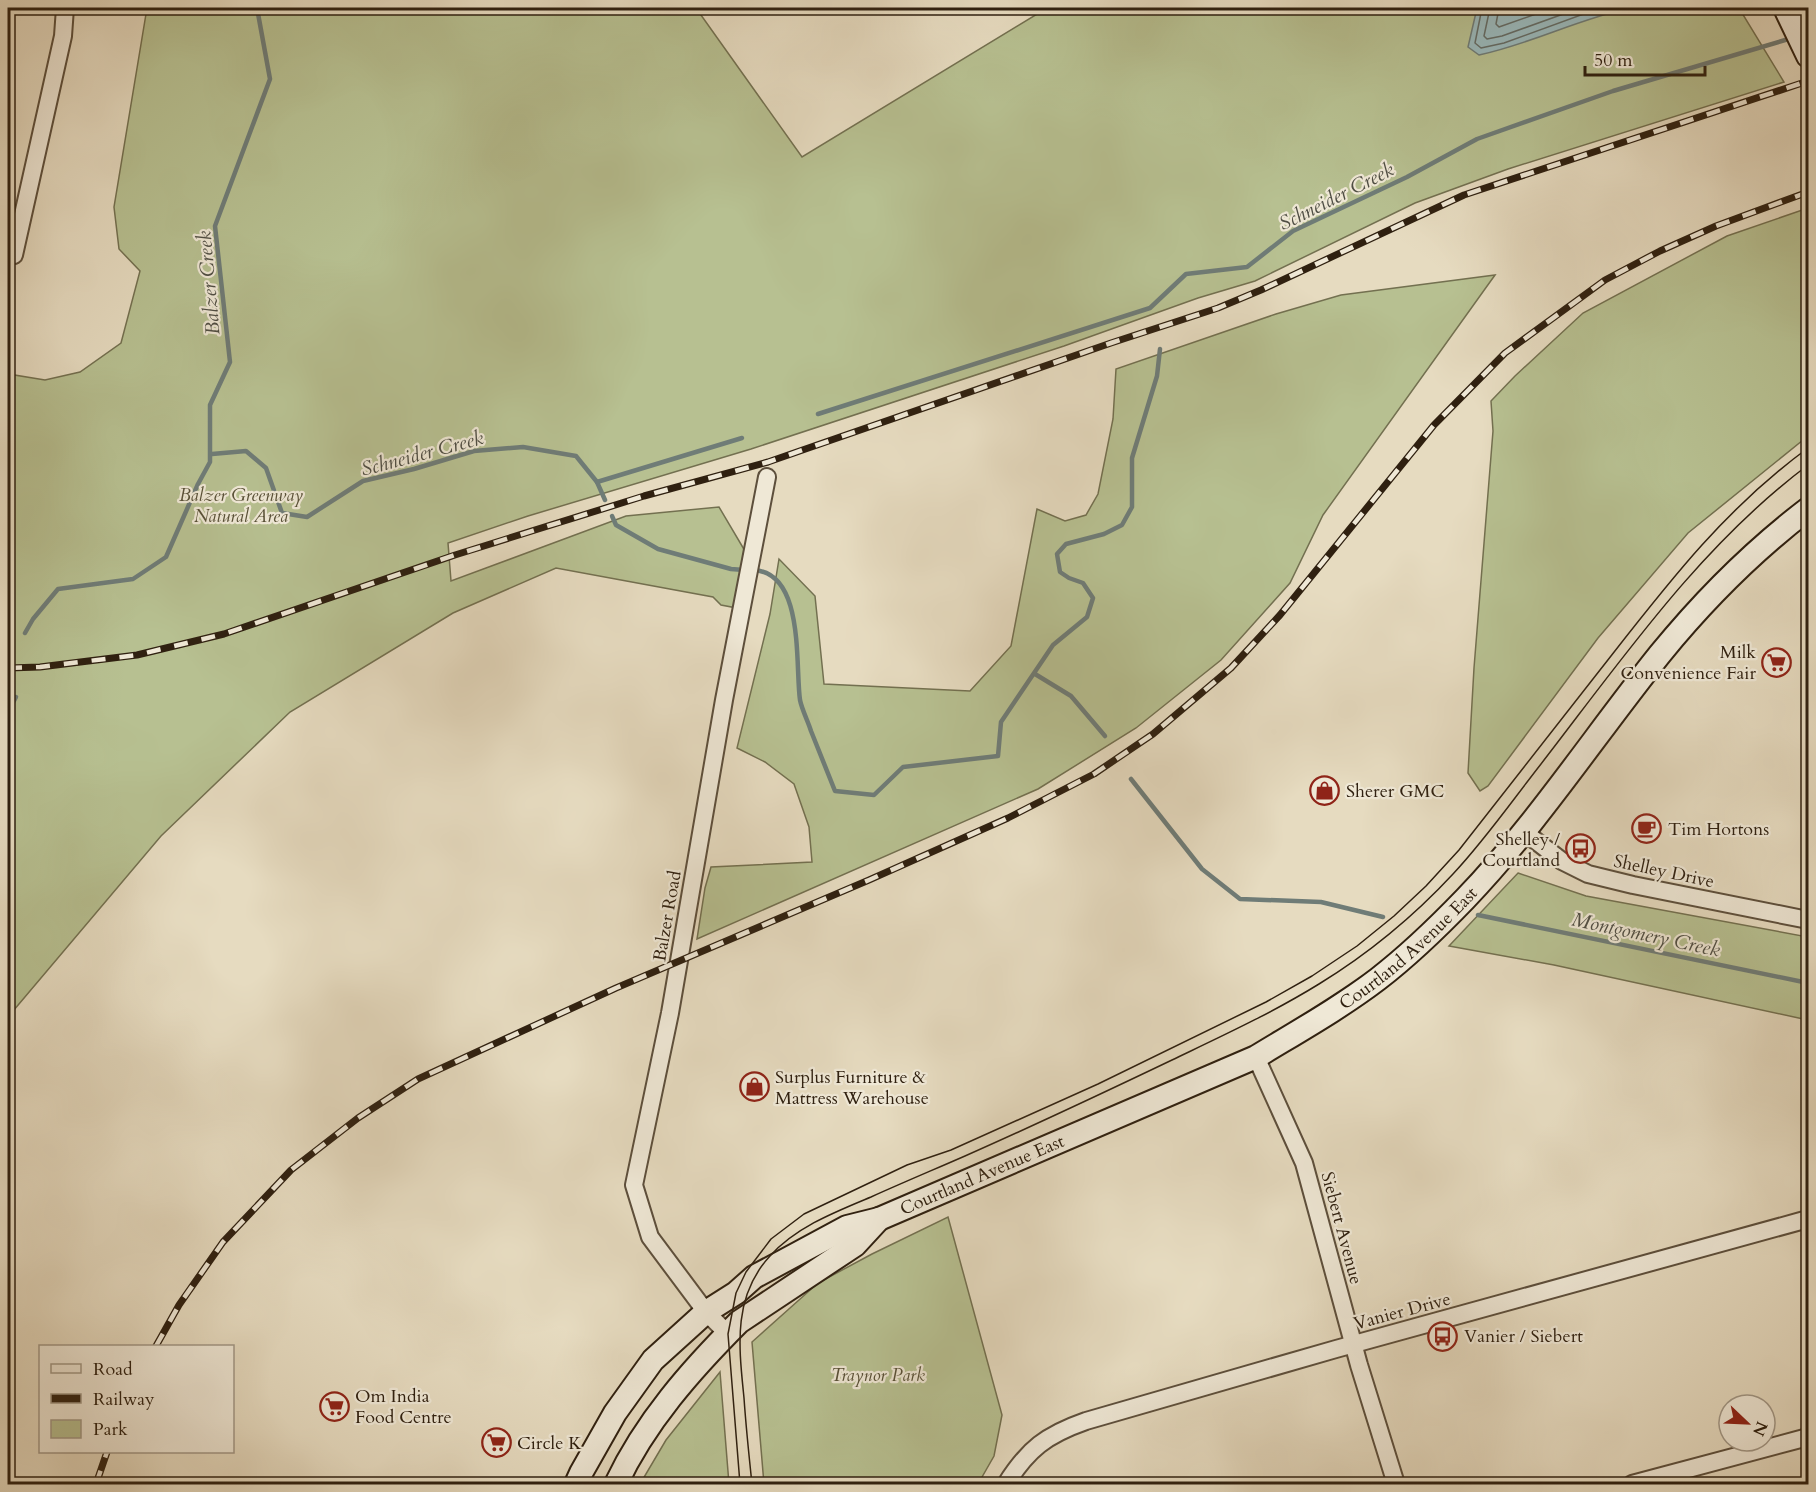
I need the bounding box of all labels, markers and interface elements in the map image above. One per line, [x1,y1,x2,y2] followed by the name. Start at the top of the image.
[1585,39,1705,77] scale bar
[1594,48,1633,73] text: 50 m
[1274,156,1399,237] water label: Schneider Creek
[190,230,227,336] water label: Balzer Creek
[358,424,487,483] water label: Schneider Creek
[179,483,303,529] park label: Balzer Greenway Natural Area
[1620,640,1756,686] place label: Milk Convenience Fair
[1761,646,1793,678] supermarket icon: Milk Convenience Fair
[1309,775,1341,807] shop icon: Sherer GMC
[1346,779,1444,804] place label: Sherer GMC
[1631,813,1663,845] cafe icon: Tim Hortons
[1668,817,1769,842] place label: Tim Hortons
[1482,827,1560,873] place label: Shelley / Courtland
[1565,833,1597,865] bus stop icon: Shelley / Courtland
[1611,849,1717,894] street label: Shelley Drive
[647,868,688,963] street label: Balzer Road
[1334,881,1484,1016] street label: Courtland Avenue East
[1569,906,1723,963] water label: Montgomery Creek
[775,1065,929,1111] place label: Surplus Furniture & Mattress Warehouse
[738,1071,770,1103] shop icon: Surplus Furniture & Mattress Warehouse
[896,1129,1068,1222] street label: Courtland Avenue East
[1314,1169,1369,1287] street label: Siebert Avenue
[1351,1287,1453,1336] street label: Vanier Drive
[1427,1320,1459,1352] bus stop icon: Vanier / Siebert
[1464,1324,1583,1349] place label: Vanier / Siebert
[39,1345,234,1453] legend
[93,1357,133,1382] text: Road
[831,1363,925,1388] park label: Traynor Park
[355,1384,452,1430] place label: Om India Food Centre
[93,1387,155,1412] text: Railway
[318,1390,350,1422] supermarket icon: Om India Food Centre
[1717,1393,1777,1453] north arrow
[93,1417,128,1442] text: Park
[1747,1418,1773,1439] text: N
[480,1427,512,1459] supermarket icon: Circle K
[517,1431,582,1456] place label: Circle K

